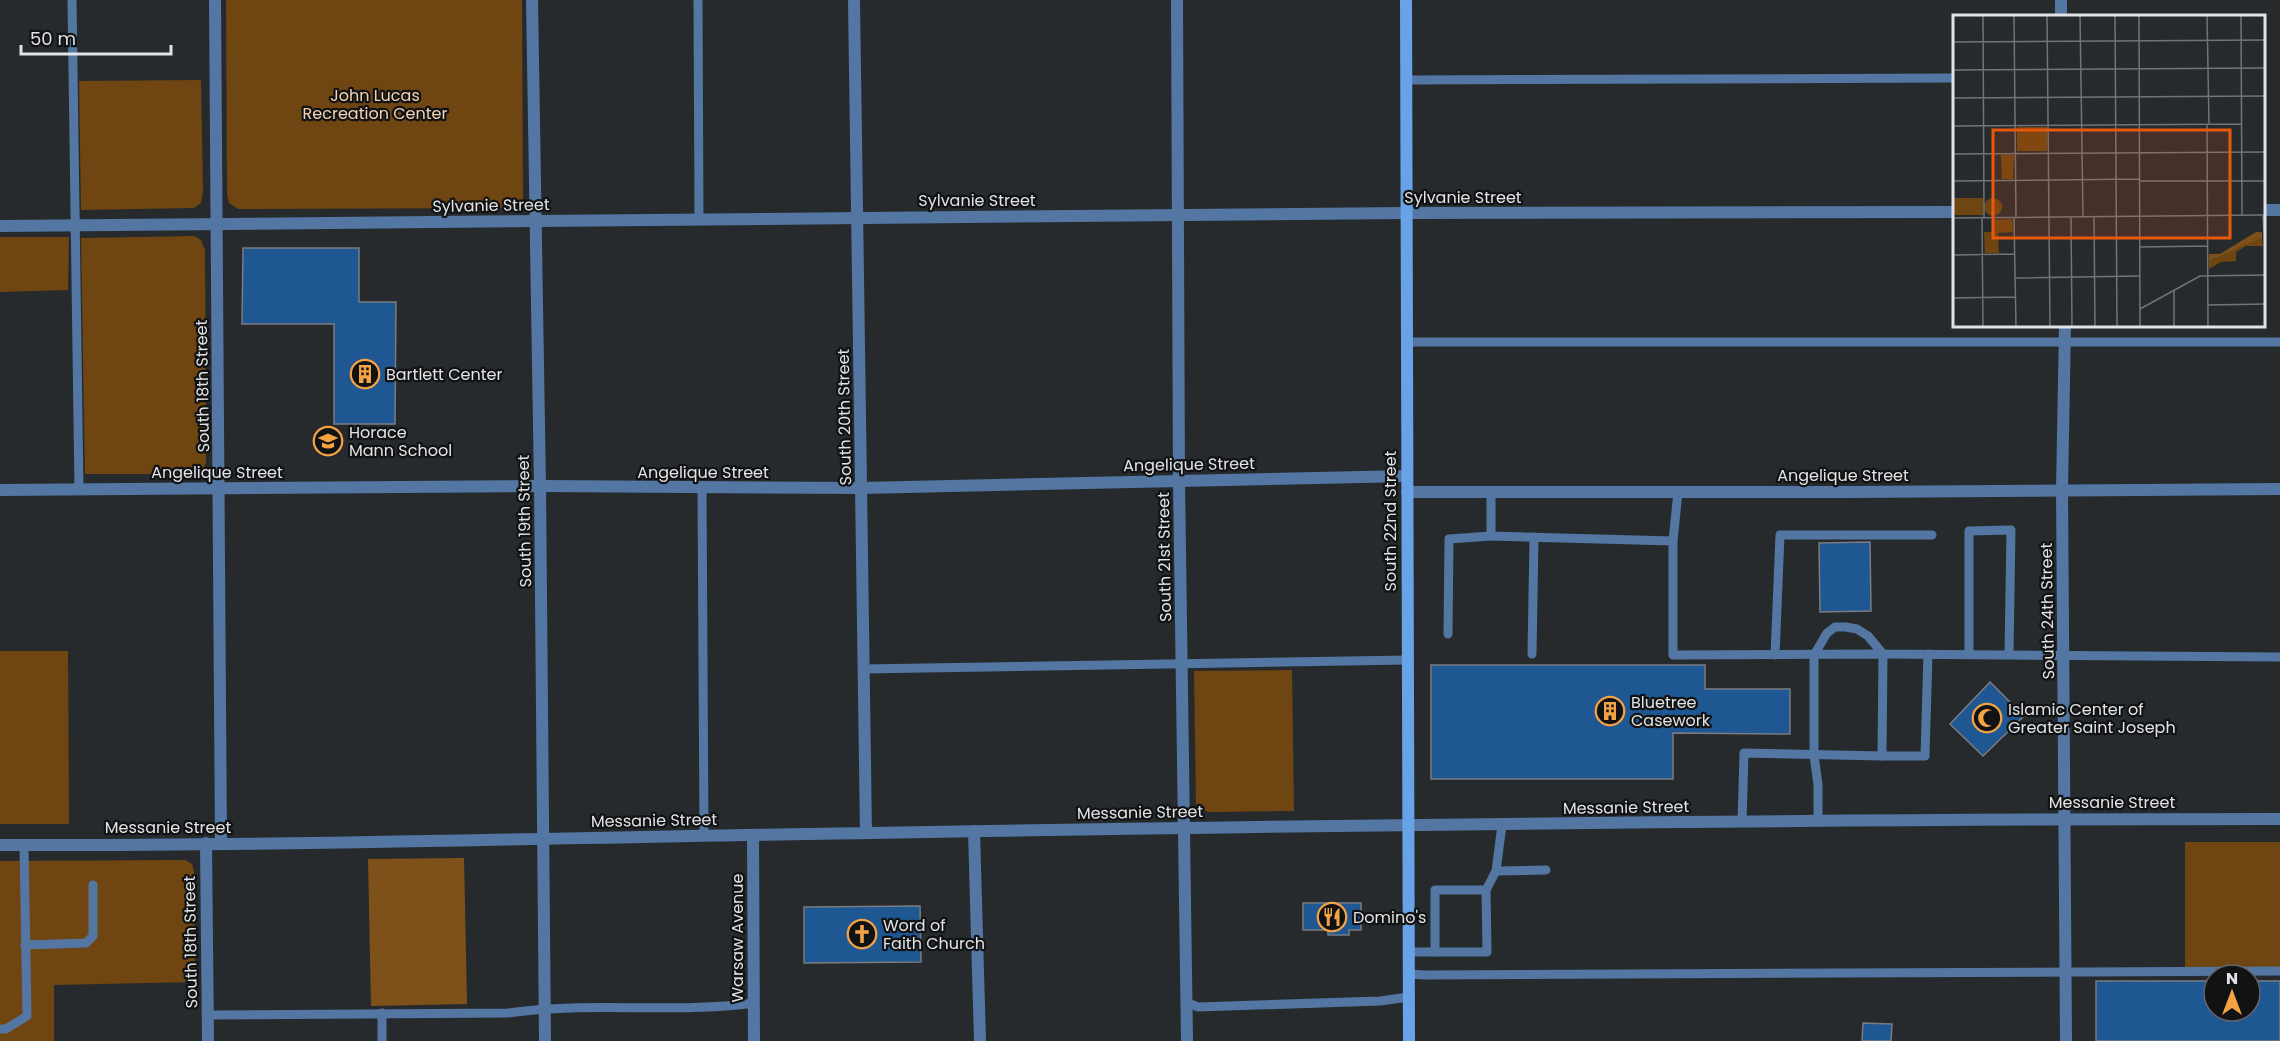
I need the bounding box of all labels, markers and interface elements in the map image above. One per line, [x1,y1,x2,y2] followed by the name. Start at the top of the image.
[1953,15,2265,327] inset map
[21,18,171,56] scale bar
[30,26,76,51] text: 50 m
[303,84,447,125] park label: John Lucas Recreation Center
[1404,186,1522,209] street label: Sylvanie Street
[918,189,1036,212] street label: Sylvanie Street
[432,193,550,218] street label: Sylvanie Street
[190,319,215,452] street label: South 18th Street
[832,348,857,486] street label: South 20th Street
[349,358,381,390] building icon: Bartlett Center
[386,363,502,386] place label: Bartlett Center
[349,421,452,462] place label: Horace Mann School
[312,425,344,457] school or university icon: Horace Mann School
[1379,450,1402,591] street label: South 22nd Street
[1123,452,1255,477] street label: Angelique Street
[512,454,537,587] street label: South 19th Street
[151,461,283,484] street label: Angelique Street
[637,461,769,484] street label: Angelique Street
[1777,464,1909,487] street label: Angelique Street
[1152,492,1177,622] street label: South 21st Street
[2035,542,2060,680] street label: South 24th Street
[1631,691,1711,732] place label: Bluetree Casework
[1594,695,1626,727] building icon: Bluetree Casework
[2008,698,2176,739] place label: Islamic Center of Greater Saint Joseph
[1971,702,2003,734] mosque icon: Islamic Center of Greater Saint Joseph
[2049,791,2175,814] street label: Messanie Street
[1563,795,1690,820] street label: Messanie Street
[1077,800,1204,825] street label: Messanie Street
[591,808,718,833] street label: Messanie Street
[105,816,231,839] street label: Messanie Street
[726,873,749,1003] street label: Warsaw Avenue
[178,875,203,1008] street label: South 18th Street
[1316,901,1348,933] restaurant icon: Domino's
[1353,906,1426,929] place label: Domino's
[883,914,985,955] place label: Word of Faith Church
[846,918,878,950] church icon: Word of Faith Church
[2202,963,2262,1023] north arrow
[2226,967,2238,990] text: N

